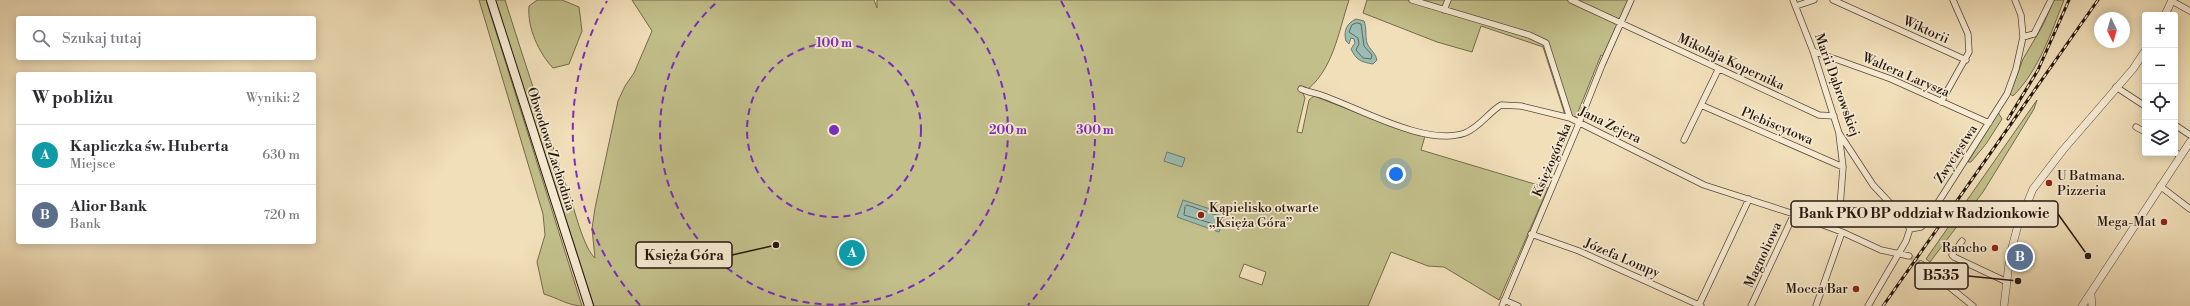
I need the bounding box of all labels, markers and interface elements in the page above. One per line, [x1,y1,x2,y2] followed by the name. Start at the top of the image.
[1900,12,1951,47] street label: Wiktorii
[2094,12,2130,48] north arrow
[2142,12,2178,156] map controls
[2142,12,2178,48] button: +
[16,16,316,60] search box
[30,27,52,49] icon: search
[62,29,142,48] text: Szukaj tutaj
[1675,30,1787,94] street label: Mikołaja Kopernika
[1811,31,1863,139] street label: Marii Dąbrowskiej
[816,36,852,51] text: 100 m
[2142,48,2178,84] button: −
[1859,49,1952,101] street label: Waltera Larysza
[2142,84,2178,120] button: locate
[523,85,579,213] street label: Obwodowa Zachodnia
[32,87,113,109] text: W pobliżu
[246,90,300,106] text: Wyniki: 2
[1575,103,1644,147] street label: Jana Zejera
[1739,104,1816,149] street label: Plebiscytowa
[1529,120,1575,199] street label: Księżogórska
[2142,120,2178,156] button: layers
[1931,121,1981,186] street label: Zwycięstwa
[827,123,841,137] centre of rings
[989,123,1027,138] text: 200 m
[1076,123,1114,138] text: 300 m
[70,137,229,156] text: Kapliczka św. Huberta
[40,147,50,163] text: A
[262,147,300,163] text: 630 m
[70,156,115,172] text: Miejsce
[1386,164,1406,184] your location
[2057,168,2125,199] place label: U Batmana. Pizzeria
[2044,178,2054,188] marker: U Batmana. Pizzeria
[70,197,147,216] text: Alior Bank
[1209,200,1319,231] place label: Kąpielisko otwarte „Księża Góra”
[1791,201,2058,227] callout: Bank PKO BP oddział w Radzionkowie
[1799,205,2050,223] text: Bank PKO BP oddział w Radzionkowie
[40,207,50,223] text: B
[264,207,300,223] text: 720 m
[1196,210,1206,220] marker: Kąpielisko otwarte „Księża Góra”
[2097,214,2156,230] place label: Mega-Mat
[70,216,100,232] text: Bank
[2159,217,2169,227] marker: Mega-Mat
[1741,219,1785,290] street label: Magnoliowa
[1581,235,1663,281] street label: Józefa Lompy
[839,238,865,268] pin: A
[1942,240,1987,256] place label: Rancho
[636,242,732,268] callout: Księża Góra
[2007,242,2033,272] pin: B
[1990,243,2000,253] marker: Rancho
[644,247,724,265] text: Księża Góra
[1915,263,1968,289] callout: B535
[1923,267,1959,285] text: B535
[1785,281,1848,297] place label: Mocca Bar
[1851,284,1861,294] marker: Mocca Bar

